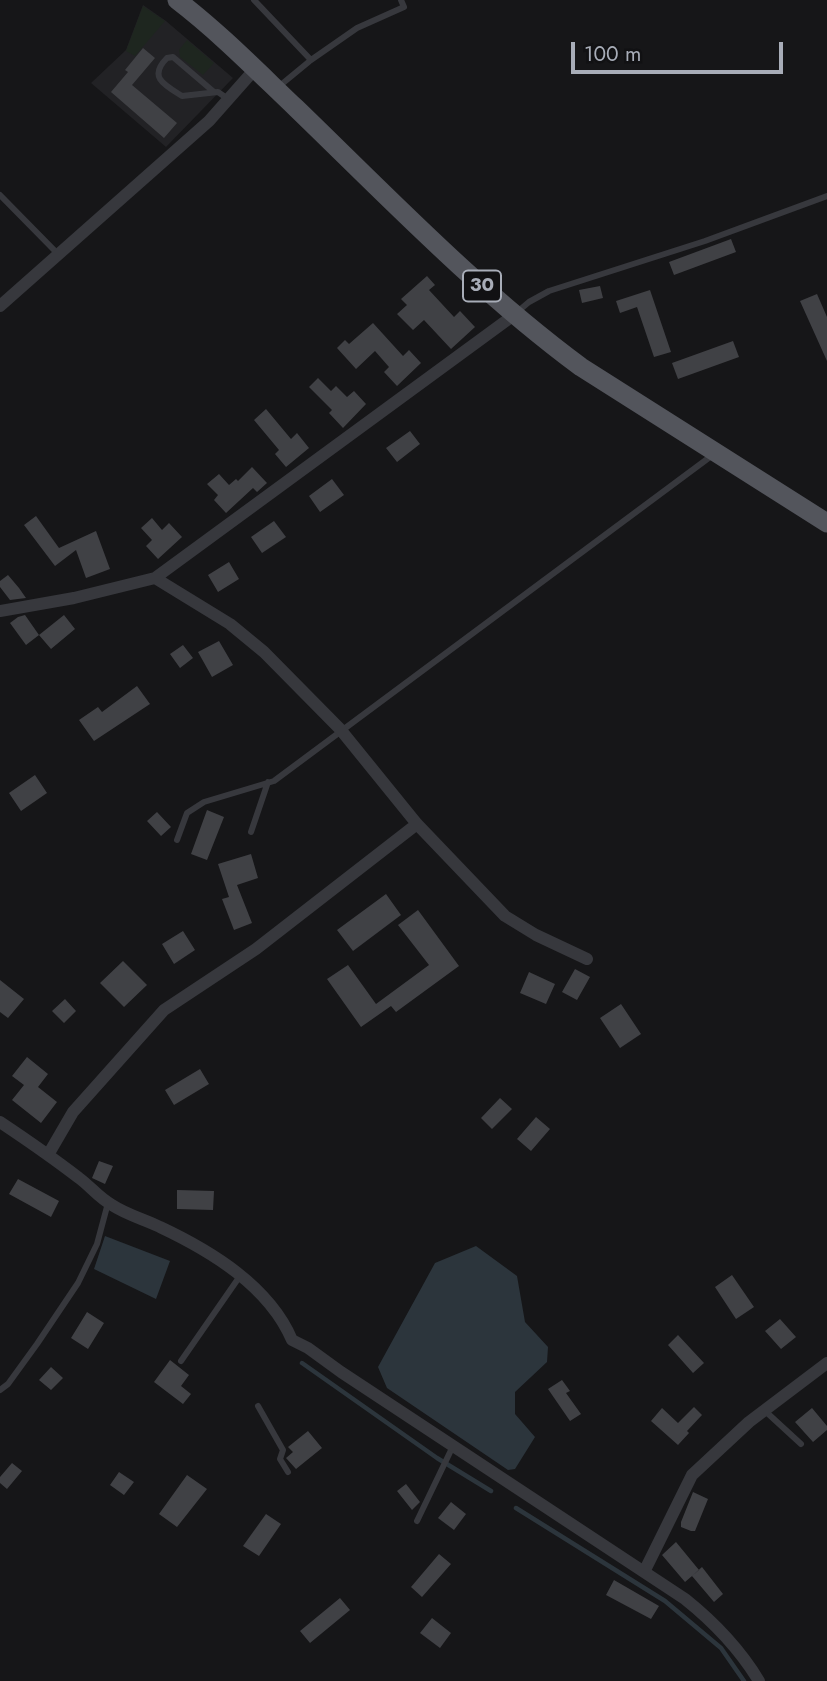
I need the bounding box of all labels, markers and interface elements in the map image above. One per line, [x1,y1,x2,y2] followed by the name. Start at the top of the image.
[575,28,787,72] scale bar
[584,39,641,69] text: 100 m
[463,270,501,302] road number: 30

